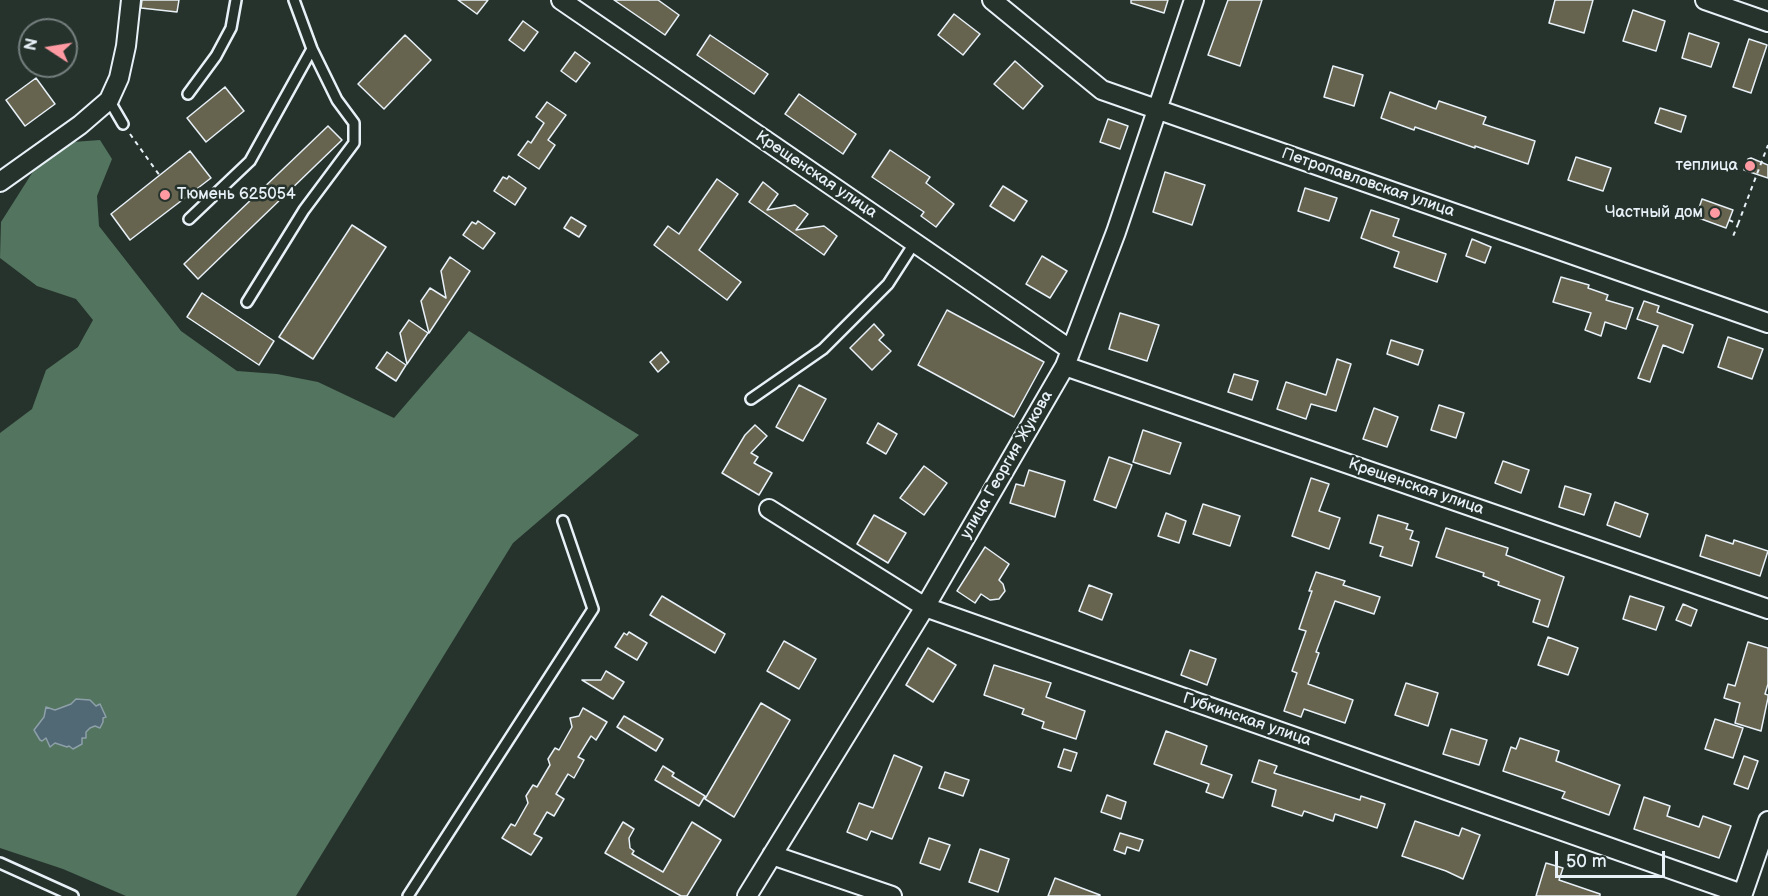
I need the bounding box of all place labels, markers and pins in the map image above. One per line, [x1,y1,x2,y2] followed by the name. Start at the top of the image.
[1675,156,1738,176] place label: теплица
[1743,159,1757,173] marker: теплица
[177,185,296,205] place label: Тюмень 625054
[158,188,172,202] marker: Тюмень 625054
[1605,203,1703,223] place label: Частный дом
[1708,206,1722,220] marker: Частный дом

